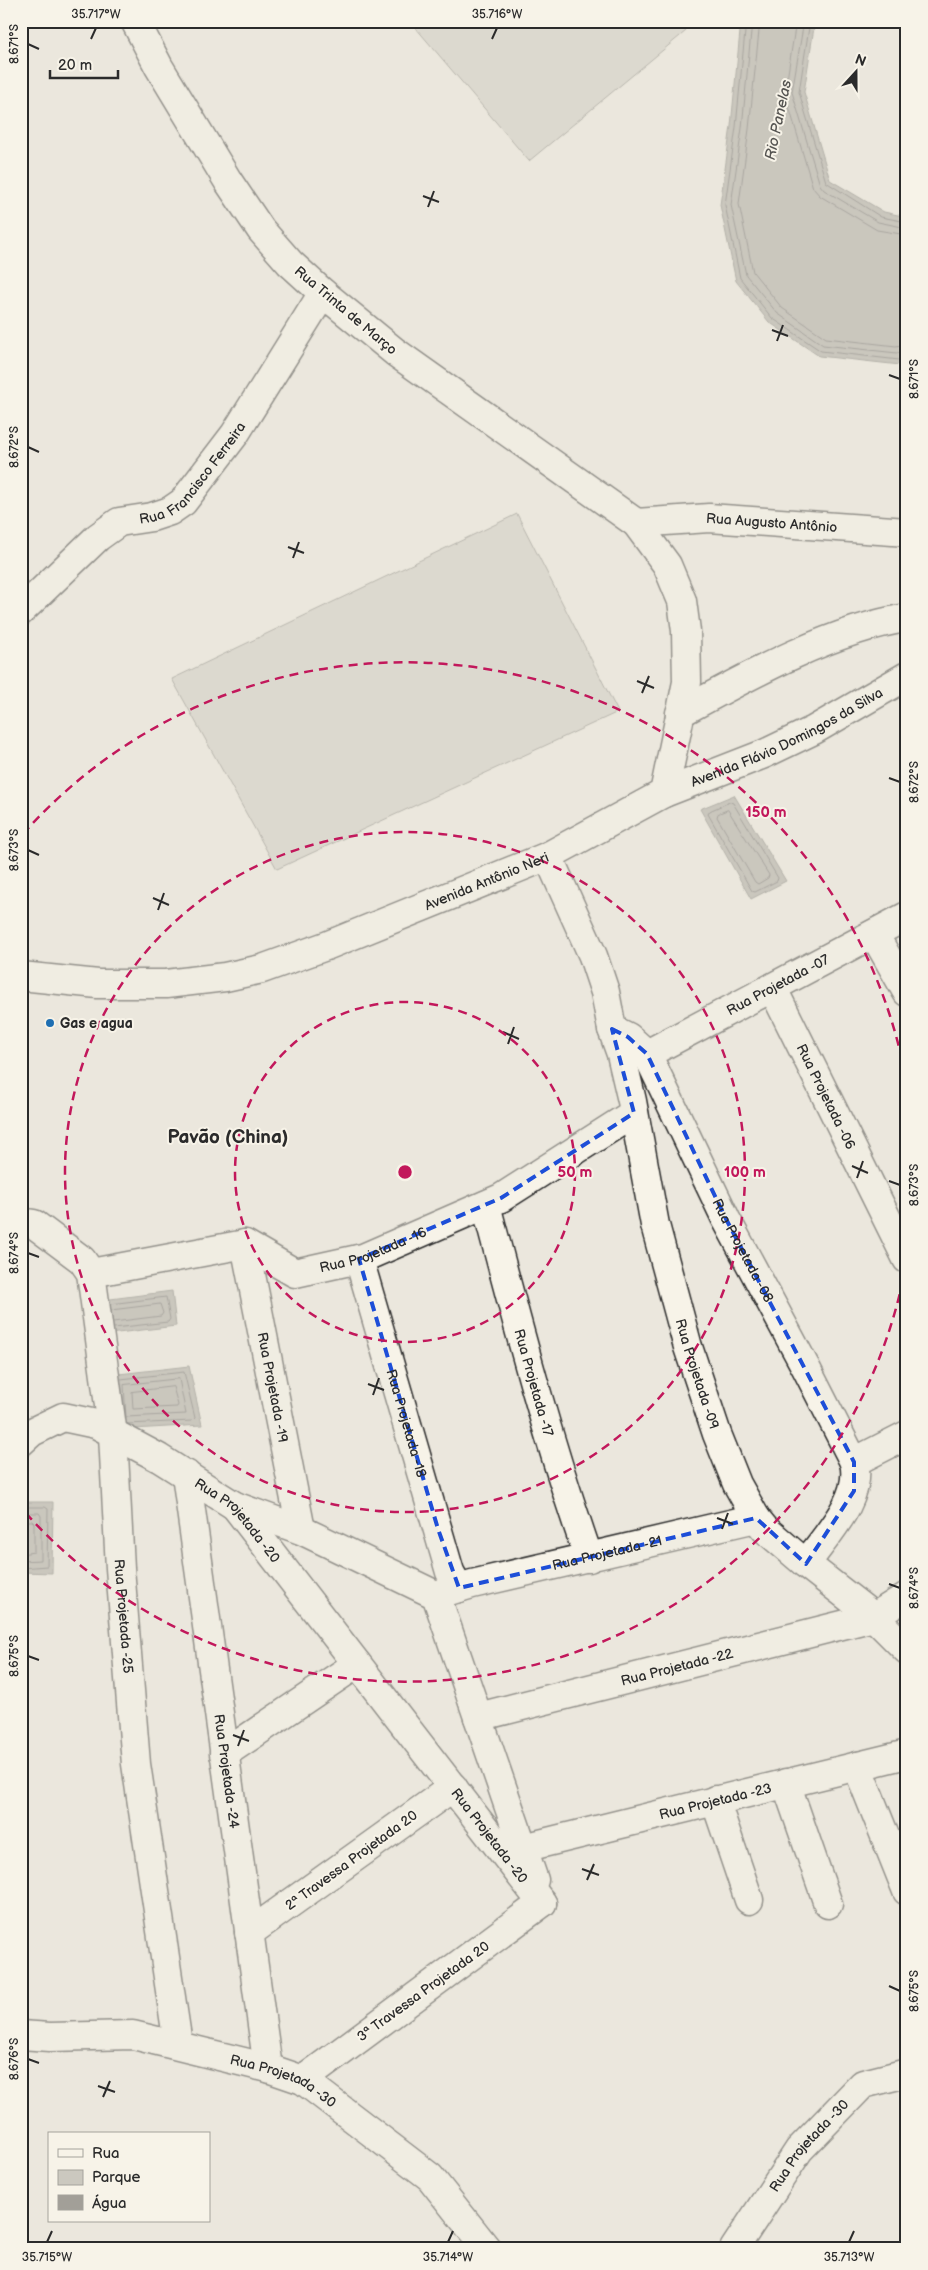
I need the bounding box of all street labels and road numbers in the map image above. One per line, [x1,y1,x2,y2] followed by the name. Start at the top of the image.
[291,262,401,358] street label: Rua Trinta de Março
[138,419,249,528] street label: Rua Francisco Ferreira
[705,510,838,536] street label: Rua Augusto Antônio
[688,684,886,791] street label: Avenida Flávio Domingos da Silva
[422,849,551,914] street label: Avenida Antônio Neri
[724,951,832,1019] street label: Rua Projetada -07
[793,1041,859,1153] street label: Rua Projetada -06
[708,1196,777,1305] street label: Rua Projetada -08
[318,1223,429,1276] street label: Rua Projetada -16
[672,1317,723,1431] street label: Rua Projetada -09
[510,1327,557,1439] street label: Rua Projetada -17
[253,1331,292,1444] street label: Rua Projetada -19
[382,1367,430,1480] street label: Rua Projetada -18
[191,1475,284,1566] street label: Rua Projetada -20
[551,1532,664,1574] street label: Rua Projetada -21
[111,1559,137,1674] street label: Rua Projetada -25
[619,1645,735,1690] street label: Rua Projetada -22
[210,1713,243,1830] street label: Rua Projetada -24
[657,1779,773,1823] street label: Rua Projetada -23
[447,1785,531,1886] street label: Rua Projetada -20
[282,1807,421,1914] street label: 2ª Travessa Projetada 20
[354,1938,493,2045] street label: 3ª Travessa Projetada 20
[228,2051,339,2111] street label: Rua Projetada -30
[766,2096,852,2195] street label: Rua Projetada -30

